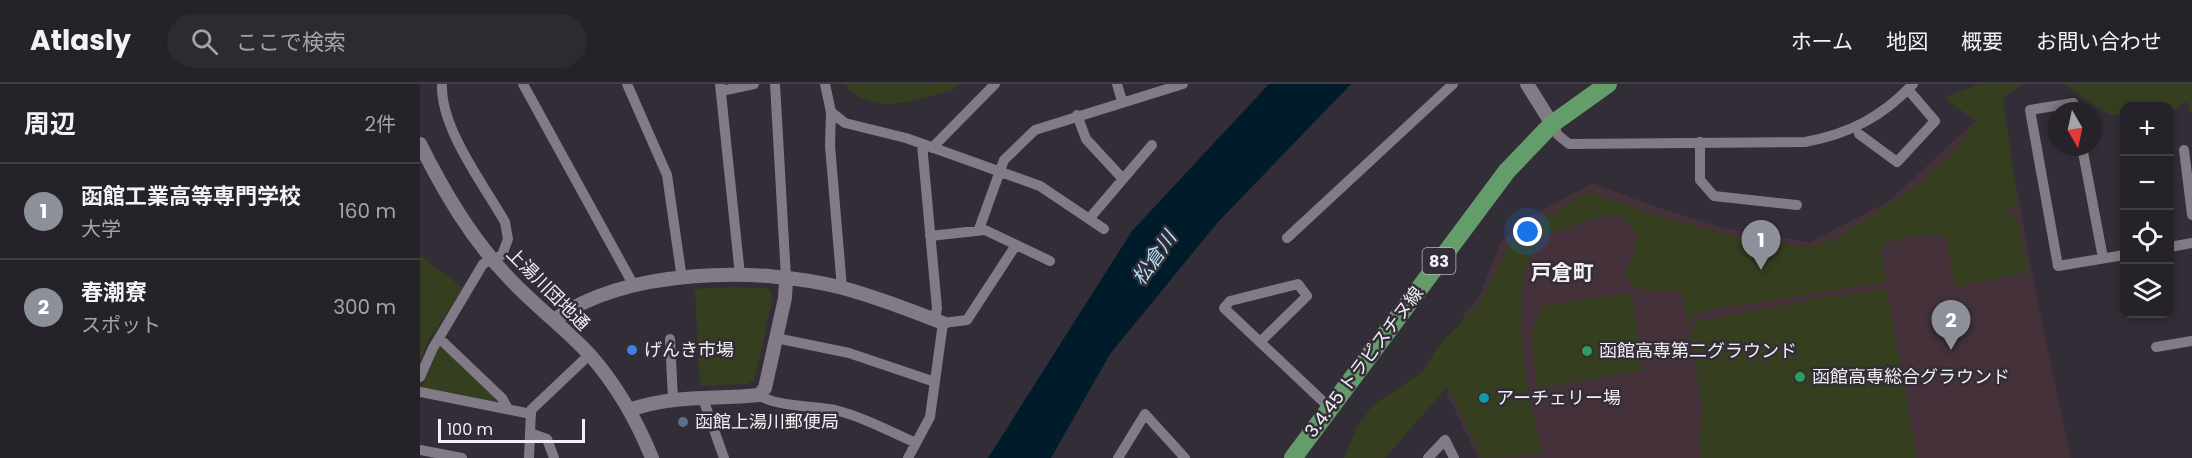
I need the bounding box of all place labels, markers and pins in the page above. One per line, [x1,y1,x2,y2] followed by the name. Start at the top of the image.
[1742,220,1780,270] pin: 1
[1932,300,1970,350] pin: 2
[644,337,734,362] place label: げんき市場
[1599,338,1797,363] place label: 函館高専第二グラウンド
[625,343,639,357] marker: げんき市場
[1580,344,1594,358] marker: 函館高専第二グラウンド
[1812,364,2010,389] place label: 函館高専総合グラウンド
[1793,370,1807,384] marker: 函館高専総合グラウンド
[1496,385,1621,410] place label: アーチェリー場
[1477,391,1491,405] marker: アーチェリー場
[695,409,839,434] place label: 函館上湯川郵便局
[676,415,690,429] marker: 函館上湯川郵便局

